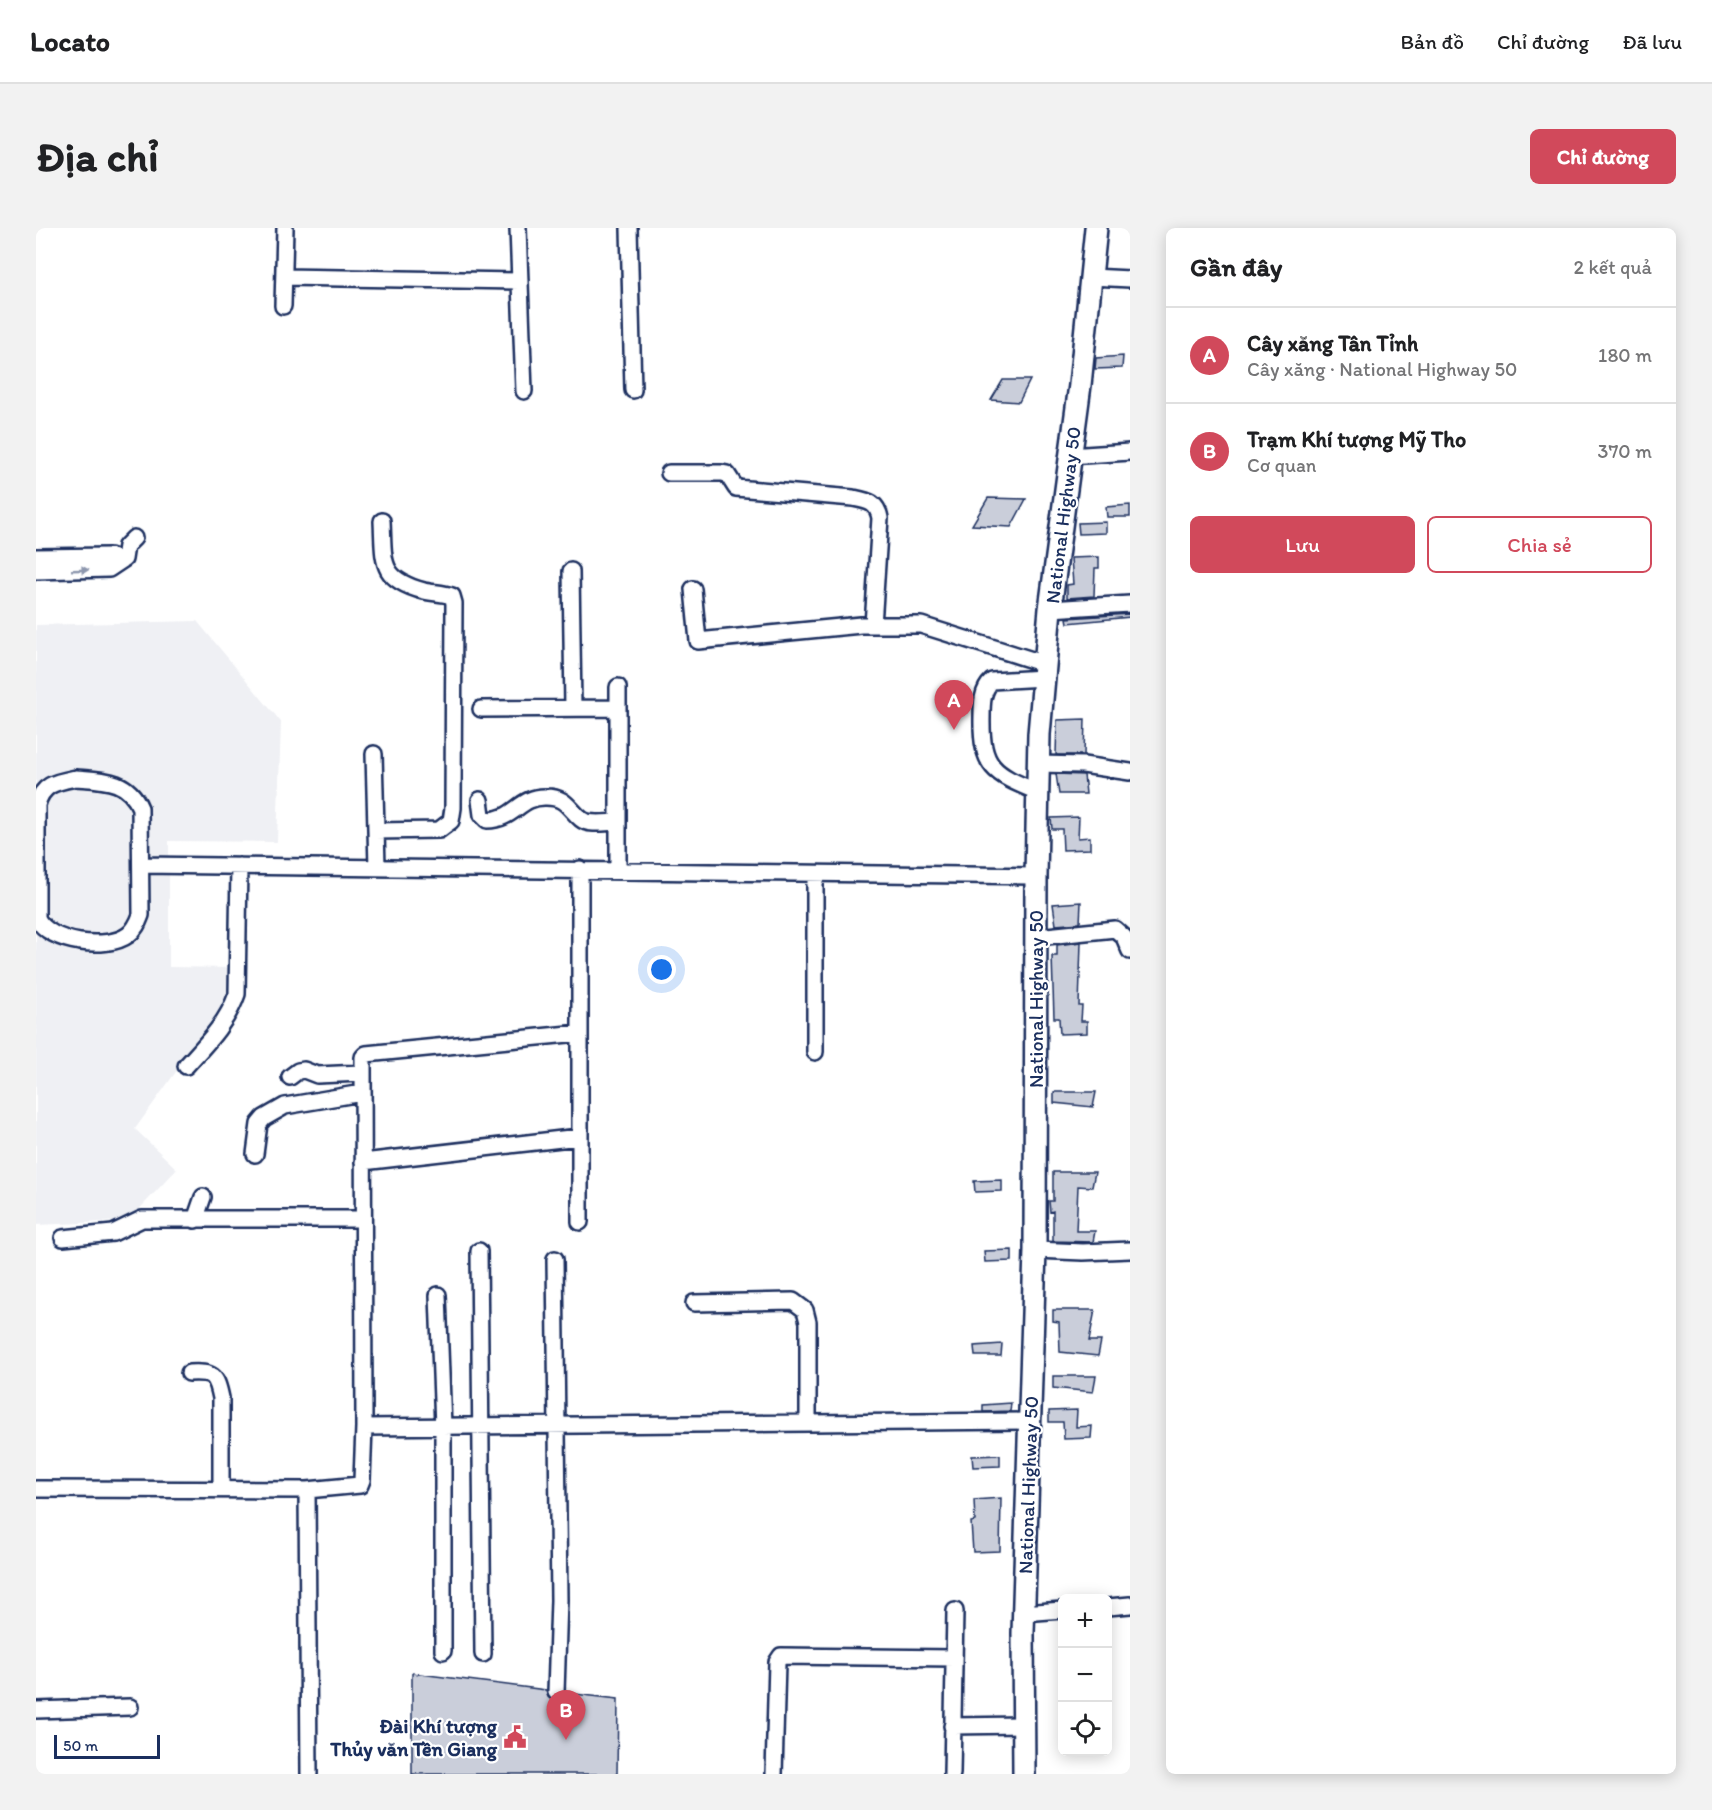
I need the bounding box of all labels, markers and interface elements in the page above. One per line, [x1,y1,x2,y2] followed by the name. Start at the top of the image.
[30,24,110,58] text: Locato
[1400,29,1464,54] text: Bản đồ
[1497,29,1589,54] text: Chỉ đường
[1622,29,1682,54] text: Đã lưu
[1530,129,1676,184] button: Chỉ đường
[36,131,159,182] text: Địa chỉ
[1190,251,1282,283] text: Gần đây
[1573,255,1652,279] text: 2 kết quả
[1247,330,1418,357] text: Cây xăng Tân Tỉnh
[1203,343,1216,367] text: A
[1598,343,1652,367] text: 180 m
[1247,357,1517,381] text: Cây xăng · National Highway 50
[1040,425,1086,605] street label: National Highway 50
[1247,426,1466,453] text: Trạm Khí tượng Mỹ Tho
[1203,439,1216,463] text: B
[1598,439,1652,463] text: 370 m
[1247,453,1316,477] text: Cơ quan
[1190,516,1415,573] button: Lưu
[1427,516,1652,573] button: Chia sẻ
[70,565,89,574] one-way arrow
[934,680,974,730] pin: A
[1024,910,1048,1088] street label: National Highway 50
[647,955,676,984] your location
[1013,1396,1043,1574] street label: National Highway 50
[1058,1594,1112,1756] map controls
[1058,1594,1112,1648] button: +
[1058,1648,1112,1702] button: −
[546,1690,586,1740] pin: B
[1058,1702,1112,1756] button: locate
[329,1714,498,1762] place label: Đài Khí tượng Thủy văn Tền Giang
[502,1724,528,1750] public building icon: Đài Khí tượng Thủy văn Tền Giang
[54,1732,160,1760] scale bar
[63,1736,98,1755] text: 50 m

